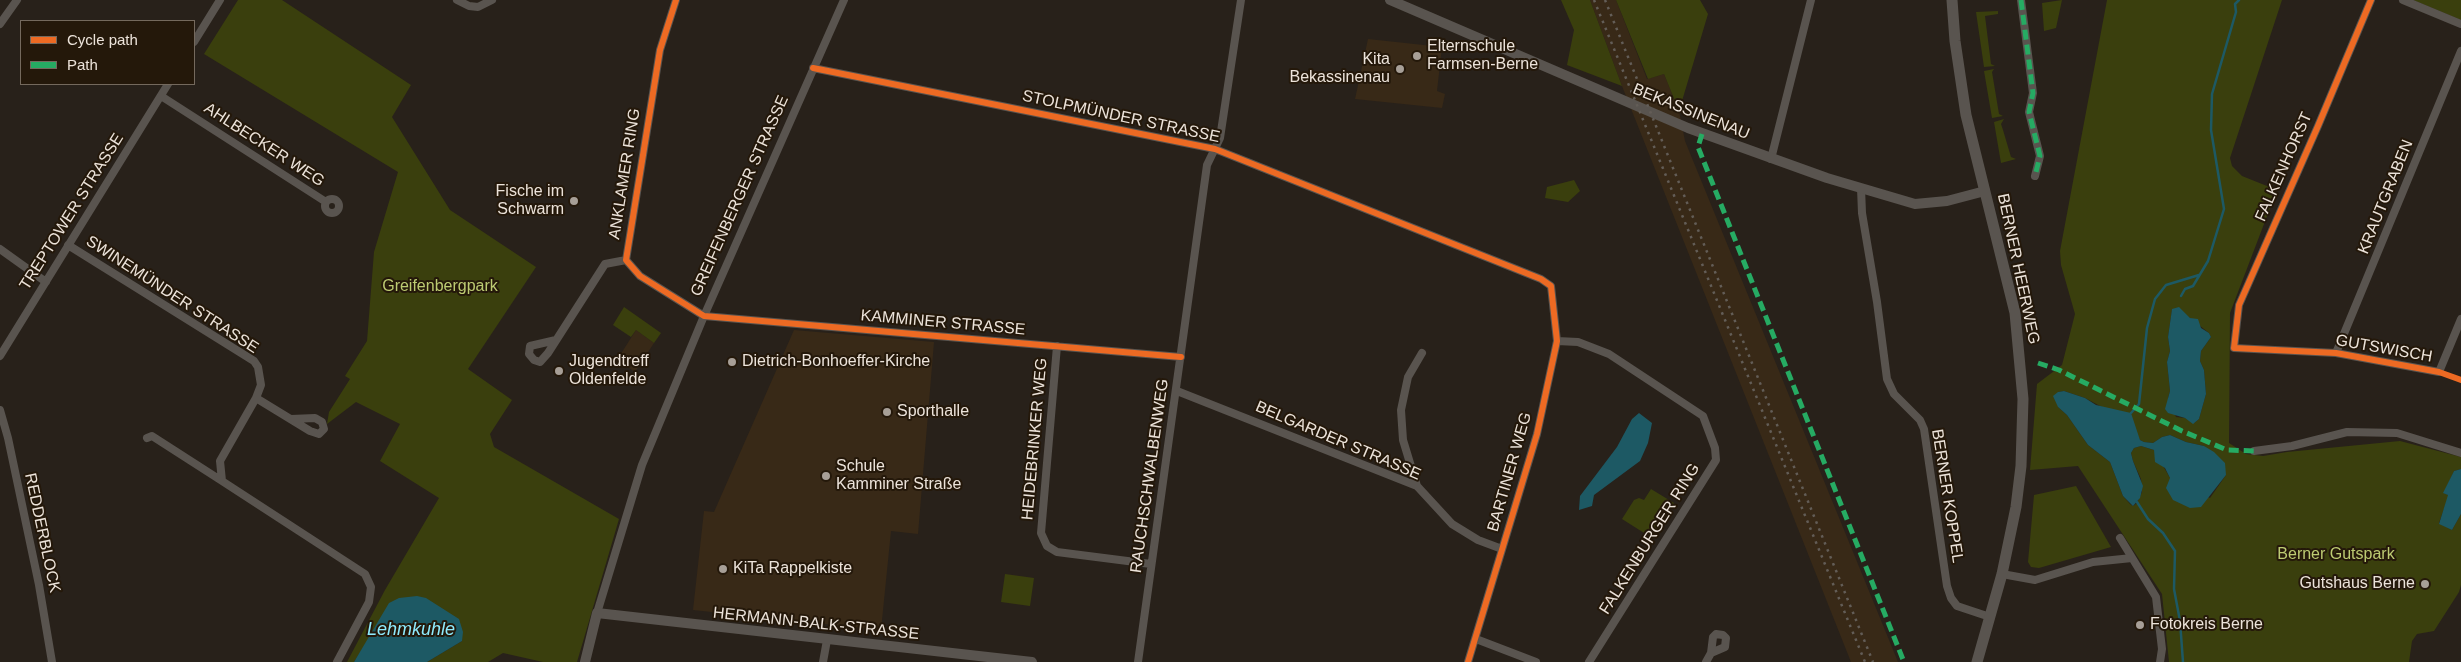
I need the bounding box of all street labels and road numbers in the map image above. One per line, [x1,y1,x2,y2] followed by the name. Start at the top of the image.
[1630,80,1752,144] street label: BEKASSINENAU
[1020,87,1222,147] street label: STOLPMÜNDER STRASSE
[687,93,793,299] street label: GREIFENBERGER STRASSE
[200,99,328,191] street label: AHLBECKER WEG
[605,107,645,241] street label: ANKLAMER RING
[2251,109,2317,225] street label: FALKENHORST
[16,130,128,294] street label: TREPTOWER STRASSE
[2354,137,2418,257] street label: KRAUTGRABEN
[1993,192,2043,346] street label: BERNER HEERWEG
[82,232,262,358] street label: SWINEMÜNDER STRASSE
[860,306,1026,340] street label: KAMMINER STRASSE
[2334,331,2434,367] street label: GUTSWISCH
[1018,357,1052,521] street label: HEIDEBRINKER WEG
[1127,378,1173,574] street label: RAUCHSCHWALBENWEG
[1252,397,1424,485] street label: BELGARDER STRASSE
[1484,410,1536,534] street label: BARTINER WEG
[1927,428,1967,564] street label: BERNER KOPPEL
[1596,460,1704,618] street label: FALKENBURGER RING
[20,471,64,595] street label: REDDERBLOCK
[712,604,920,644] street label: HERMANN-BALK-STRASSE

